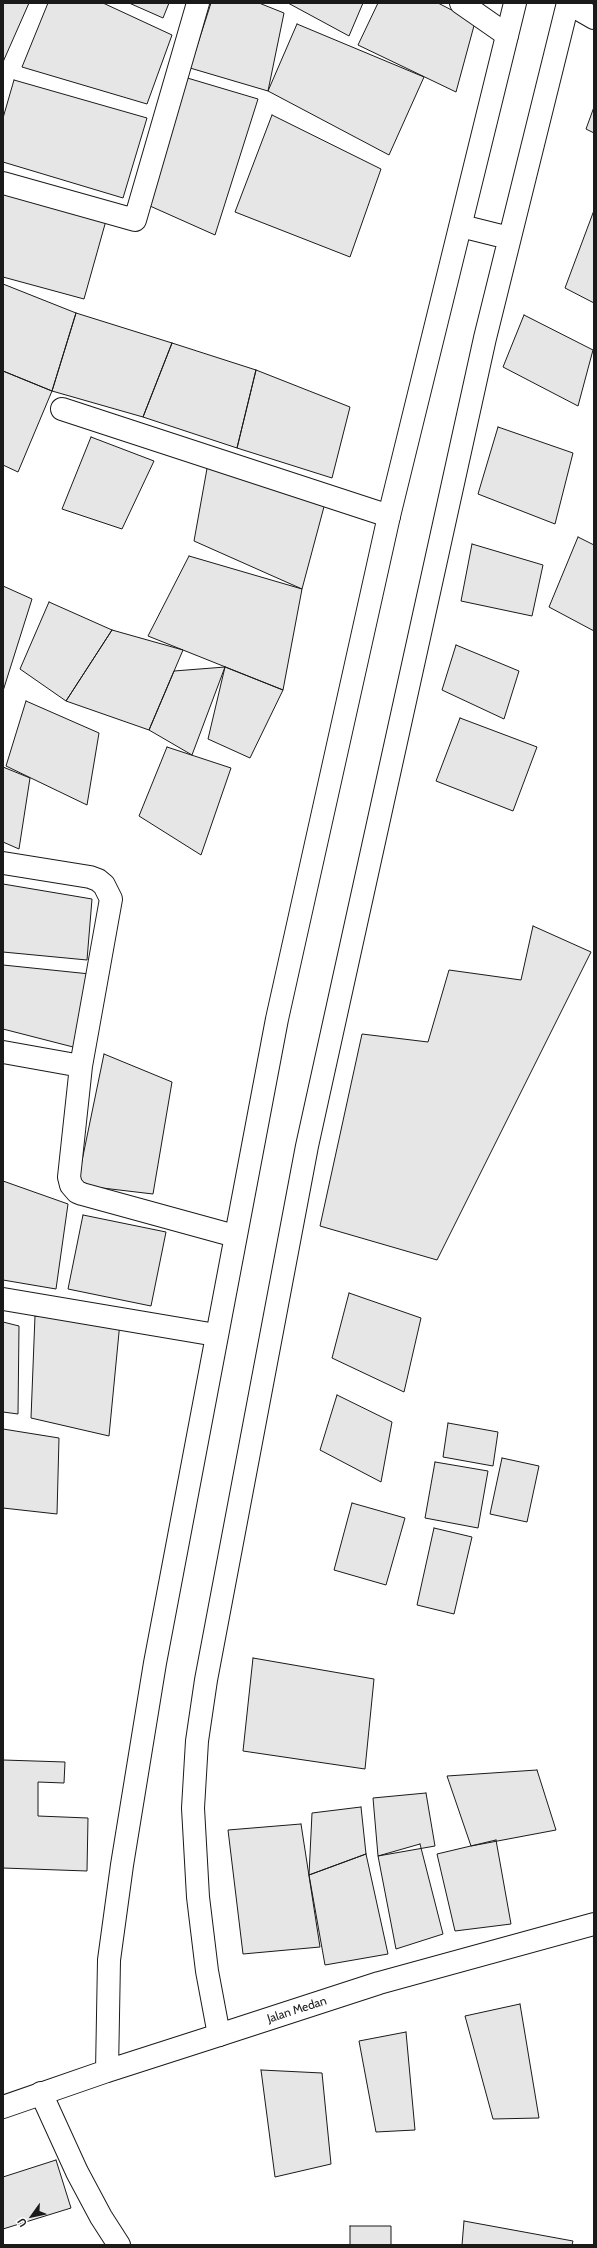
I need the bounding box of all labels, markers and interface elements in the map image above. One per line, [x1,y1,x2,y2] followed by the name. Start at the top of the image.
[265,1994,329,2026] street label: Jalan Medan
[12,2196,52,2236] north arrow
[14,2215,30,2230] text: U

